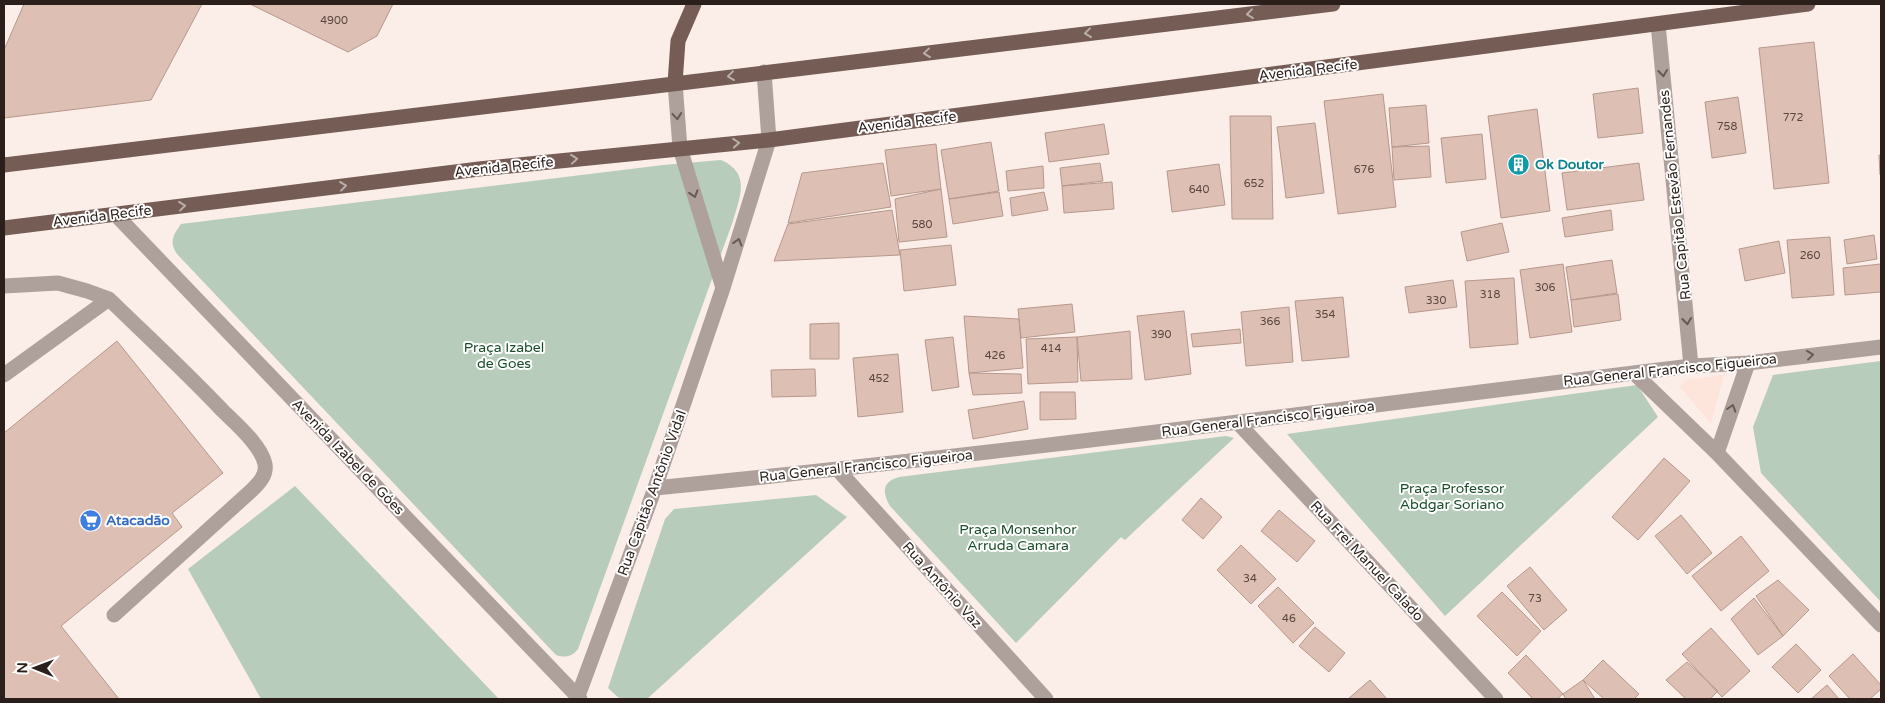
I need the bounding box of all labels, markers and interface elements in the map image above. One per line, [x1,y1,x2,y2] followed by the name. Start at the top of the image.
[1245,8,1253,19] one-way arrow
[320,14,348,27] house number: 4900
[1084,27,1092,38] one-way arrow
[923,47,931,57] one-way arrow
[1258,56,1358,84] street label: Avenida Recife
[1657,69,1668,77] one-way arrow
[726,70,734,81] one-way arrow
[1655,89,1694,301] street label: Rua Capitão Estevão Fernandes
[857,108,957,136] street label: Avenida Recife
[1783,111,1803,124] house number: 772
[672,112,683,120] one-way arrow
[1717,120,1737,133] house number: 758
[732,138,740,149] one-way arrow
[1507,152,1531,176] building icon: Ok Doutor
[454,153,554,181] street label: Avenida Recife
[571,154,579,165] one-way arrow
[1535,156,1605,173] place label: Ok Doutor
[1354,163,1374,176] house number: 676
[1244,177,1264,190] house number: 652
[340,181,348,192] one-way arrow
[1189,183,1209,196] house number: 640
[689,190,699,198] one-way arrow
[52,202,152,230] street label: Avenida Recife
[178,202,186,212] one-way arrow
[912,218,932,231] house number: 580
[732,238,742,246] one-way arrow
[1800,249,1820,262] house number: 260
[1535,281,1555,294] house number: 306
[1480,288,1500,301] house number: 318
[1426,294,1446,307] house number: 330
[1315,308,1335,321] house number: 354
[1260,315,1280,328] house number: 366
[1681,318,1692,326] one-way arrow
[1151,328,1171,341] house number: 390
[464,339,544,372] park label: Praça Izabel de Goes
[1041,342,1061,355] house number: 414
[985,349,1005,362] house number: 426
[1562,350,1778,390] street label: Rua General Francisco Figueiroa
[1806,350,1814,361] one-way arrow
[869,372,889,385] house number: 452
[288,396,408,519] street label: Avenida Izabel de Góes
[1160,397,1376,441] street label: Rua General Francisco Figueiroa
[1727,404,1737,413] one-way arrow
[614,408,690,578] street label: Rua Capitão Antônio Vidal
[758,446,974,486] street label: Rua General Francisco Figueiroa
[1400,480,1505,513] park label: Praça Professor Abdgar Soriano
[1307,497,1427,625] street label: Rua Frei Manuel Calado
[78,508,102,532] supermarket icon: Atacadão
[106,512,170,529] place label: Atacadão
[959,521,1077,554] park label: Praça Monsenhor Arruda Camara
[899,538,985,632] street label: Rua Antônio Vaz
[1243,572,1257,585] house number: 34
[1528,592,1542,605] house number: 73
[1282,612,1296,625] house number: 46
[10,643,60,693] north arrow
[14,662,31,674] text: N

